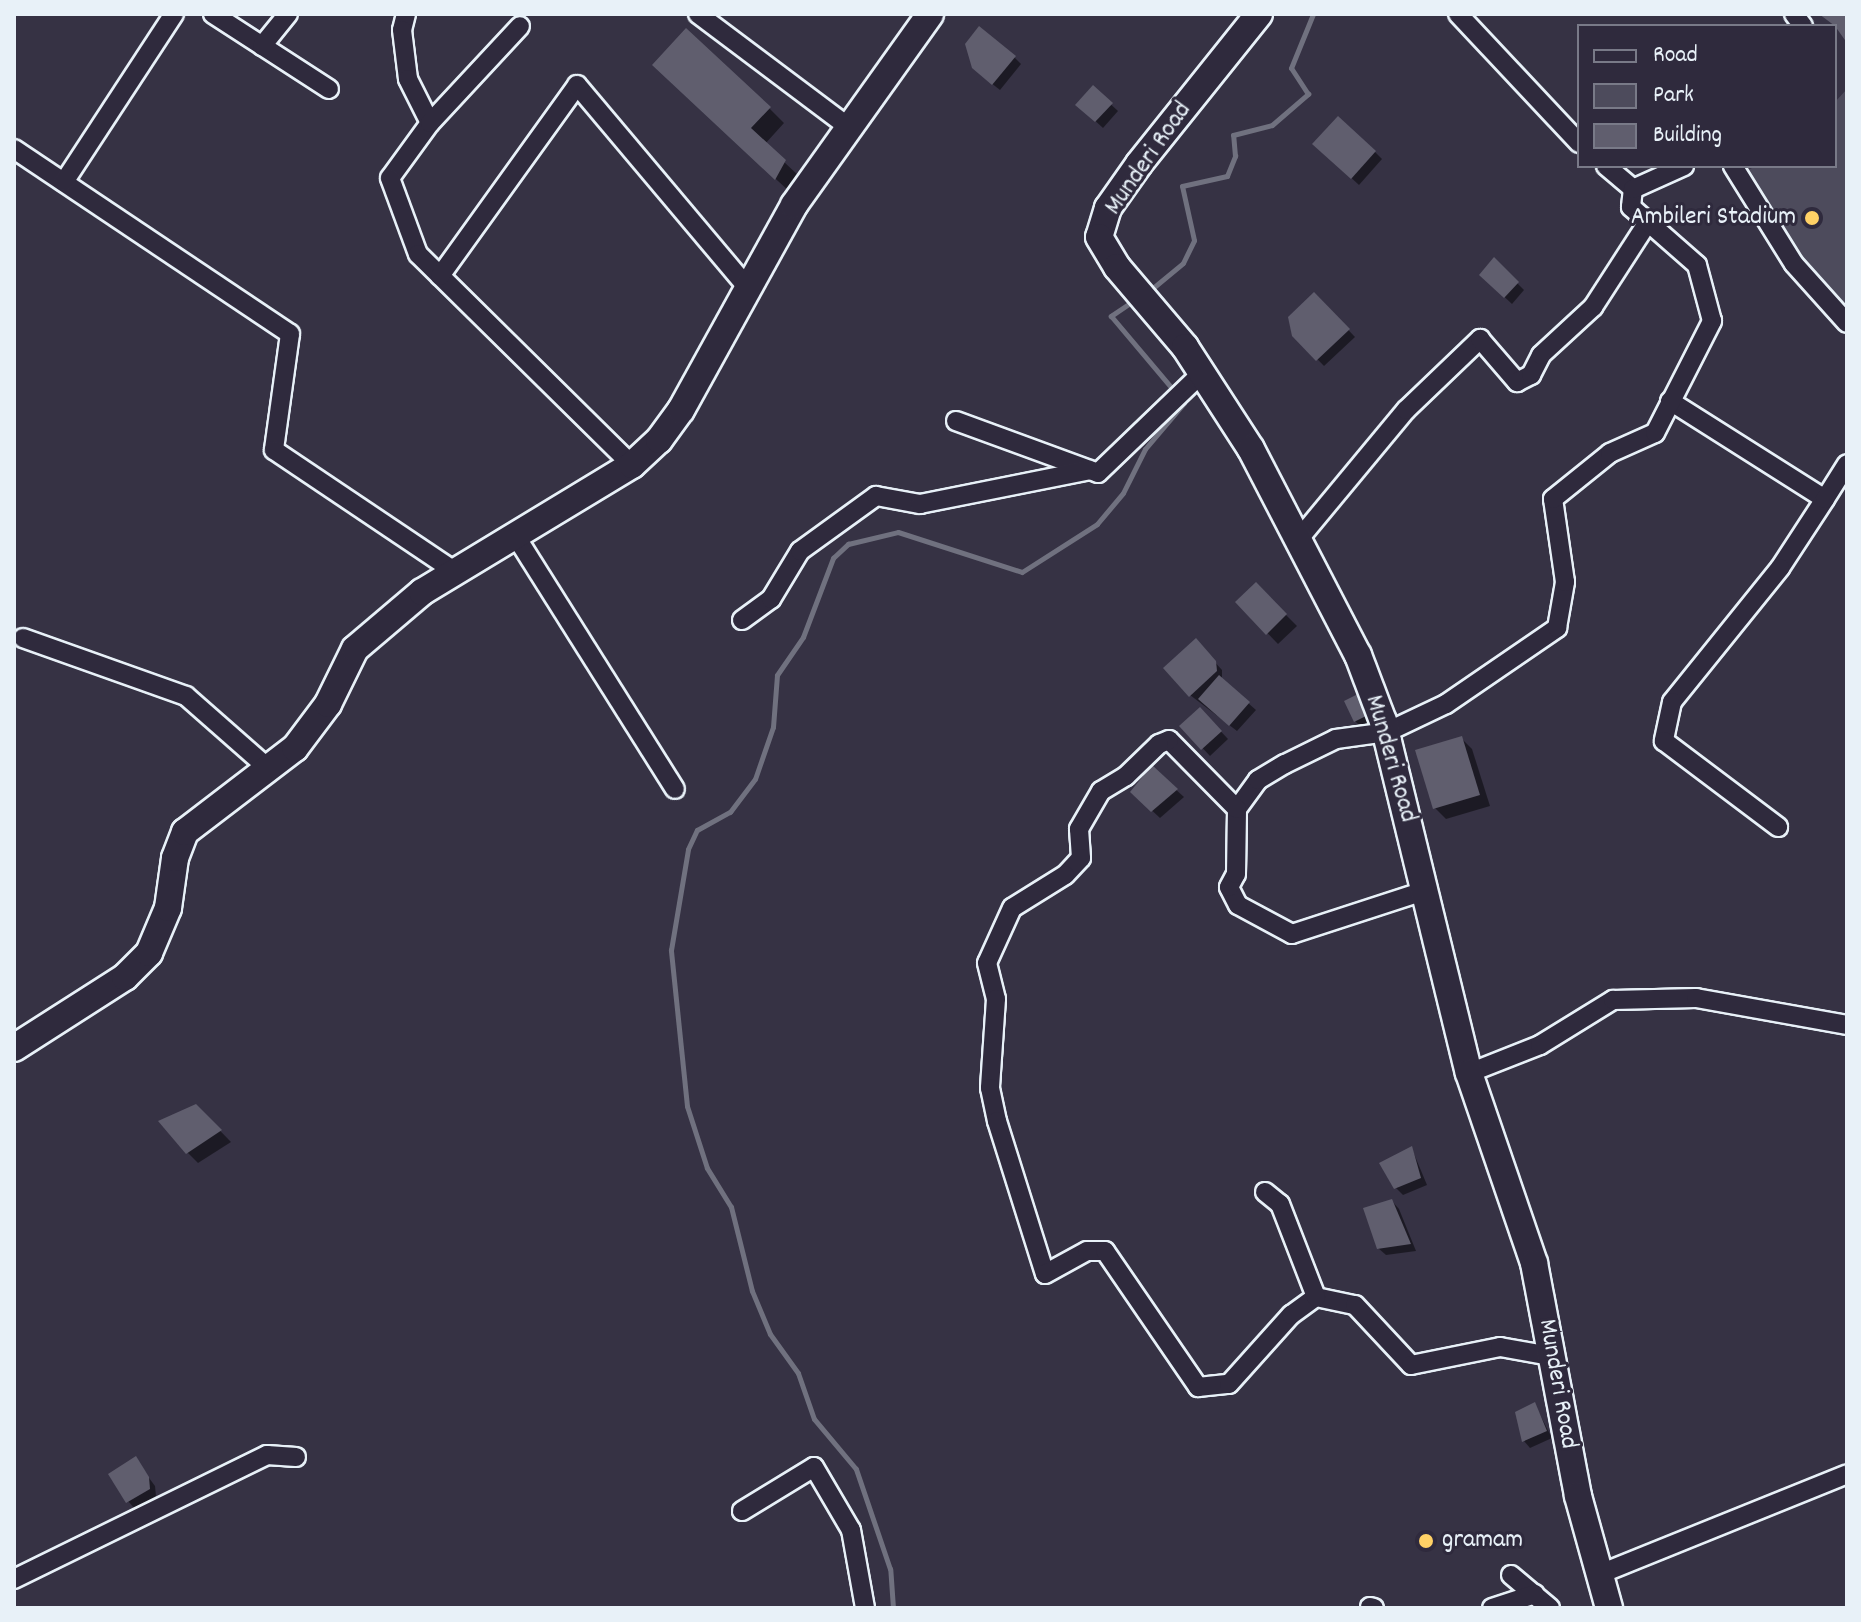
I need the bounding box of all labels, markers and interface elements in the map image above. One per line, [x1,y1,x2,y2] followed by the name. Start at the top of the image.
[1577,24,1837,168] legend
[1653,39,1698,73] text: Road
[1653,79,1694,113] text: Park
[1099,96,1199,222] street label: Munderi Road
[1653,119,1722,153] text: Building
[1631,202,1796,234] place label: Ambileri Stadium
[1803,209,1821,227] marker: Ambileri Stadium
[1357,692,1423,826] street label: Munderi Road
[1530,1317,1584,1451] street label: Munderi Road
[1442,1525,1523,1557] place label: gramam
[1417,1532,1435,1550] marker: gramam

